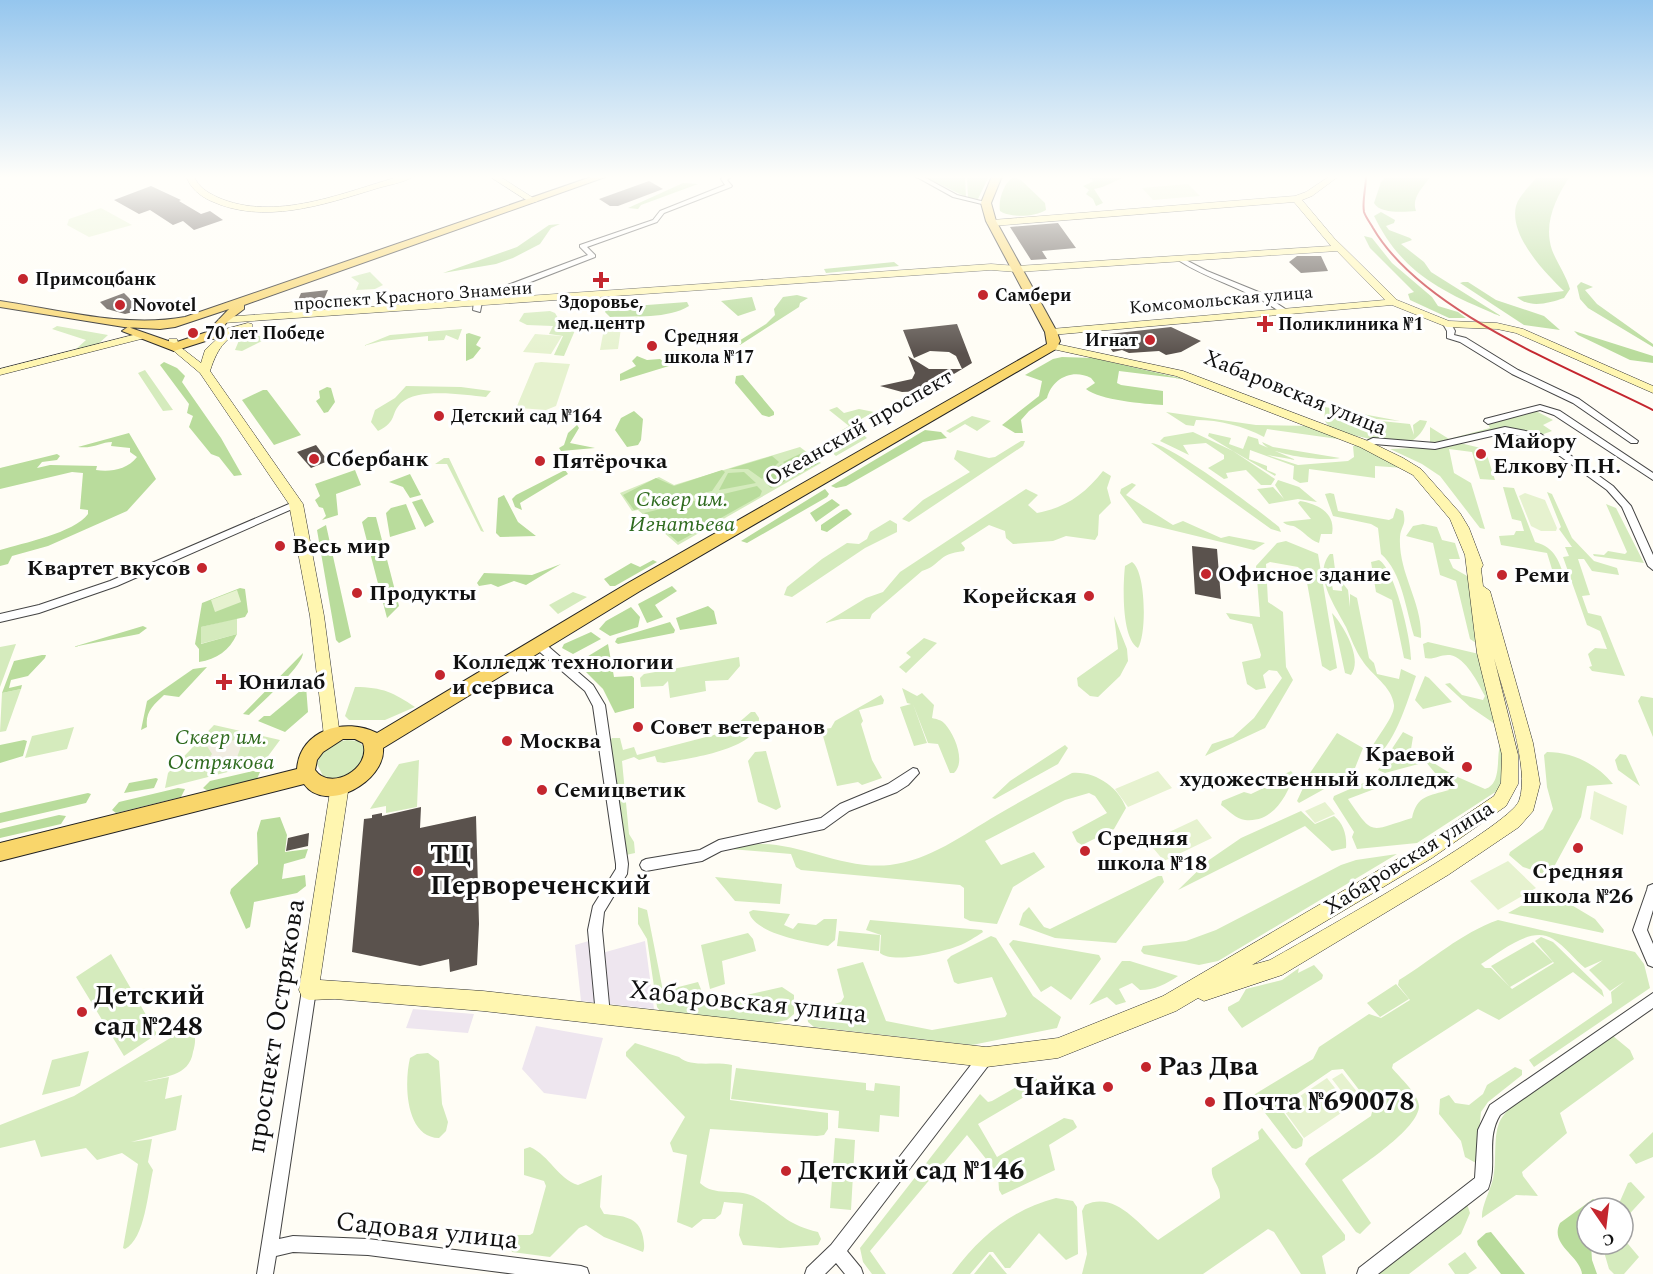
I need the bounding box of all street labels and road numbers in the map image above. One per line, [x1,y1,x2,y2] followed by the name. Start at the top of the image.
[293,274,533,318] street label: проспект Красного Знамени
[1128,279,1314,321] street label: Комсомольская улица
[1198,341,1392,445] street label: Хабаровская улица
[758,360,960,496] street label: Океанский проспект
[1318,792,1501,924] street label: Хабаровская улица
[235,896,317,1156] street label: проспект Острякова
[627,969,869,1035] street label: Хабаровская улица
[334,1201,520,1261] street label: Садовая улица

